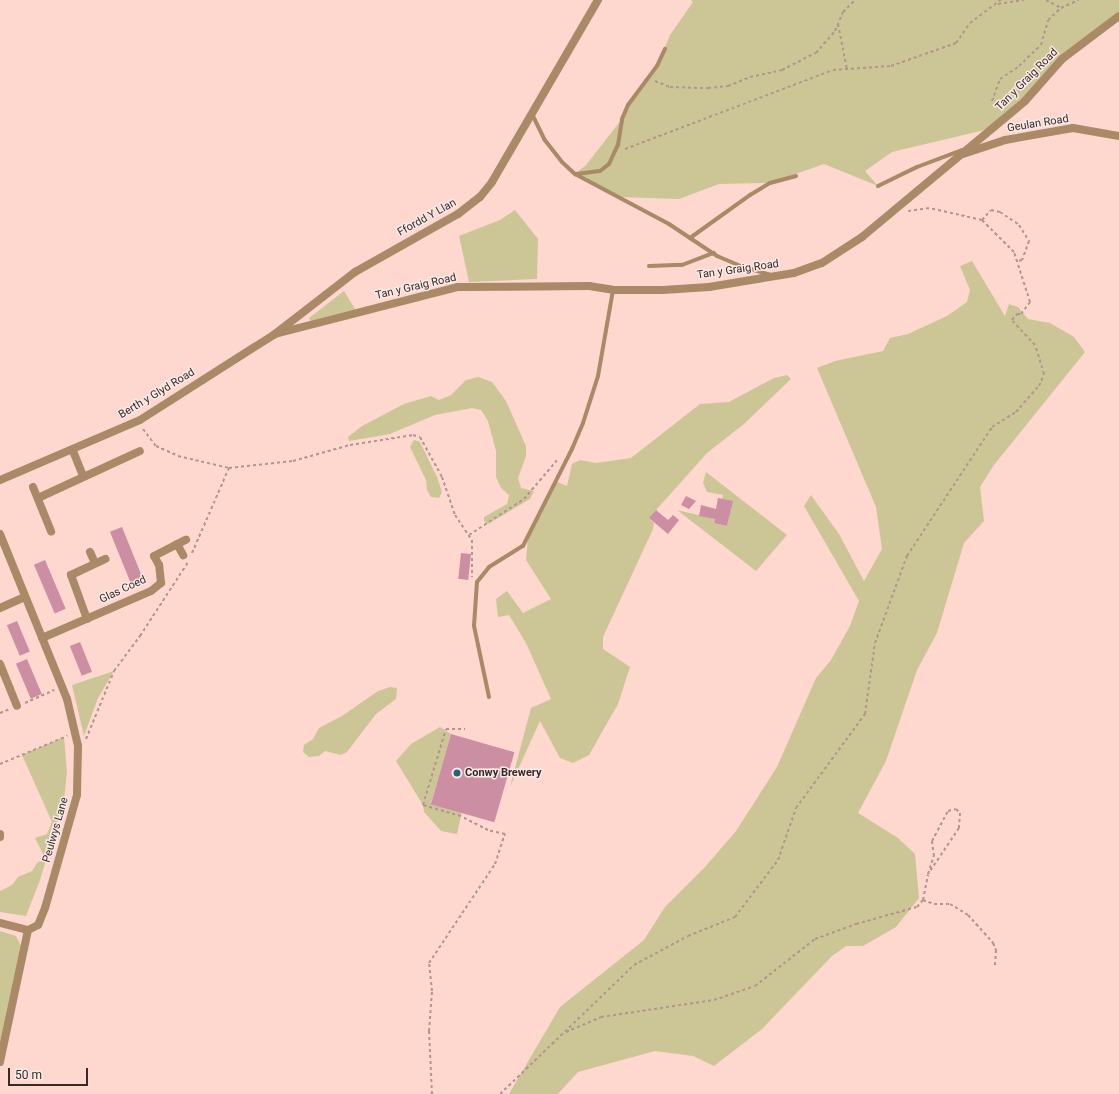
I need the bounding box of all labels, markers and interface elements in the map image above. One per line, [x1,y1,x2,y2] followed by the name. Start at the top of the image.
[993,46,1061,114] street label: Tan y Graig Road
[1006,113,1070,135] street label: Geulan Road
[395,196,459,240] street label: Ffordd Y Llan
[696,258,780,282] street label: Tan y Graig Road
[374,271,458,303] street label: Tan y Graig Road
[117,366,197,422] street label: Berth y Glyd Road
[98,573,148,607] street label: Glas Coed
[465,766,541,780] place label: Conwy Brewery
[452,768,462,778] marker: Conwy Brewery
[40,796,72,864] street label: Peulwys Lane
[10,1060,90,1086] scale bar
[15,1068,42,1082] text: 50 m

